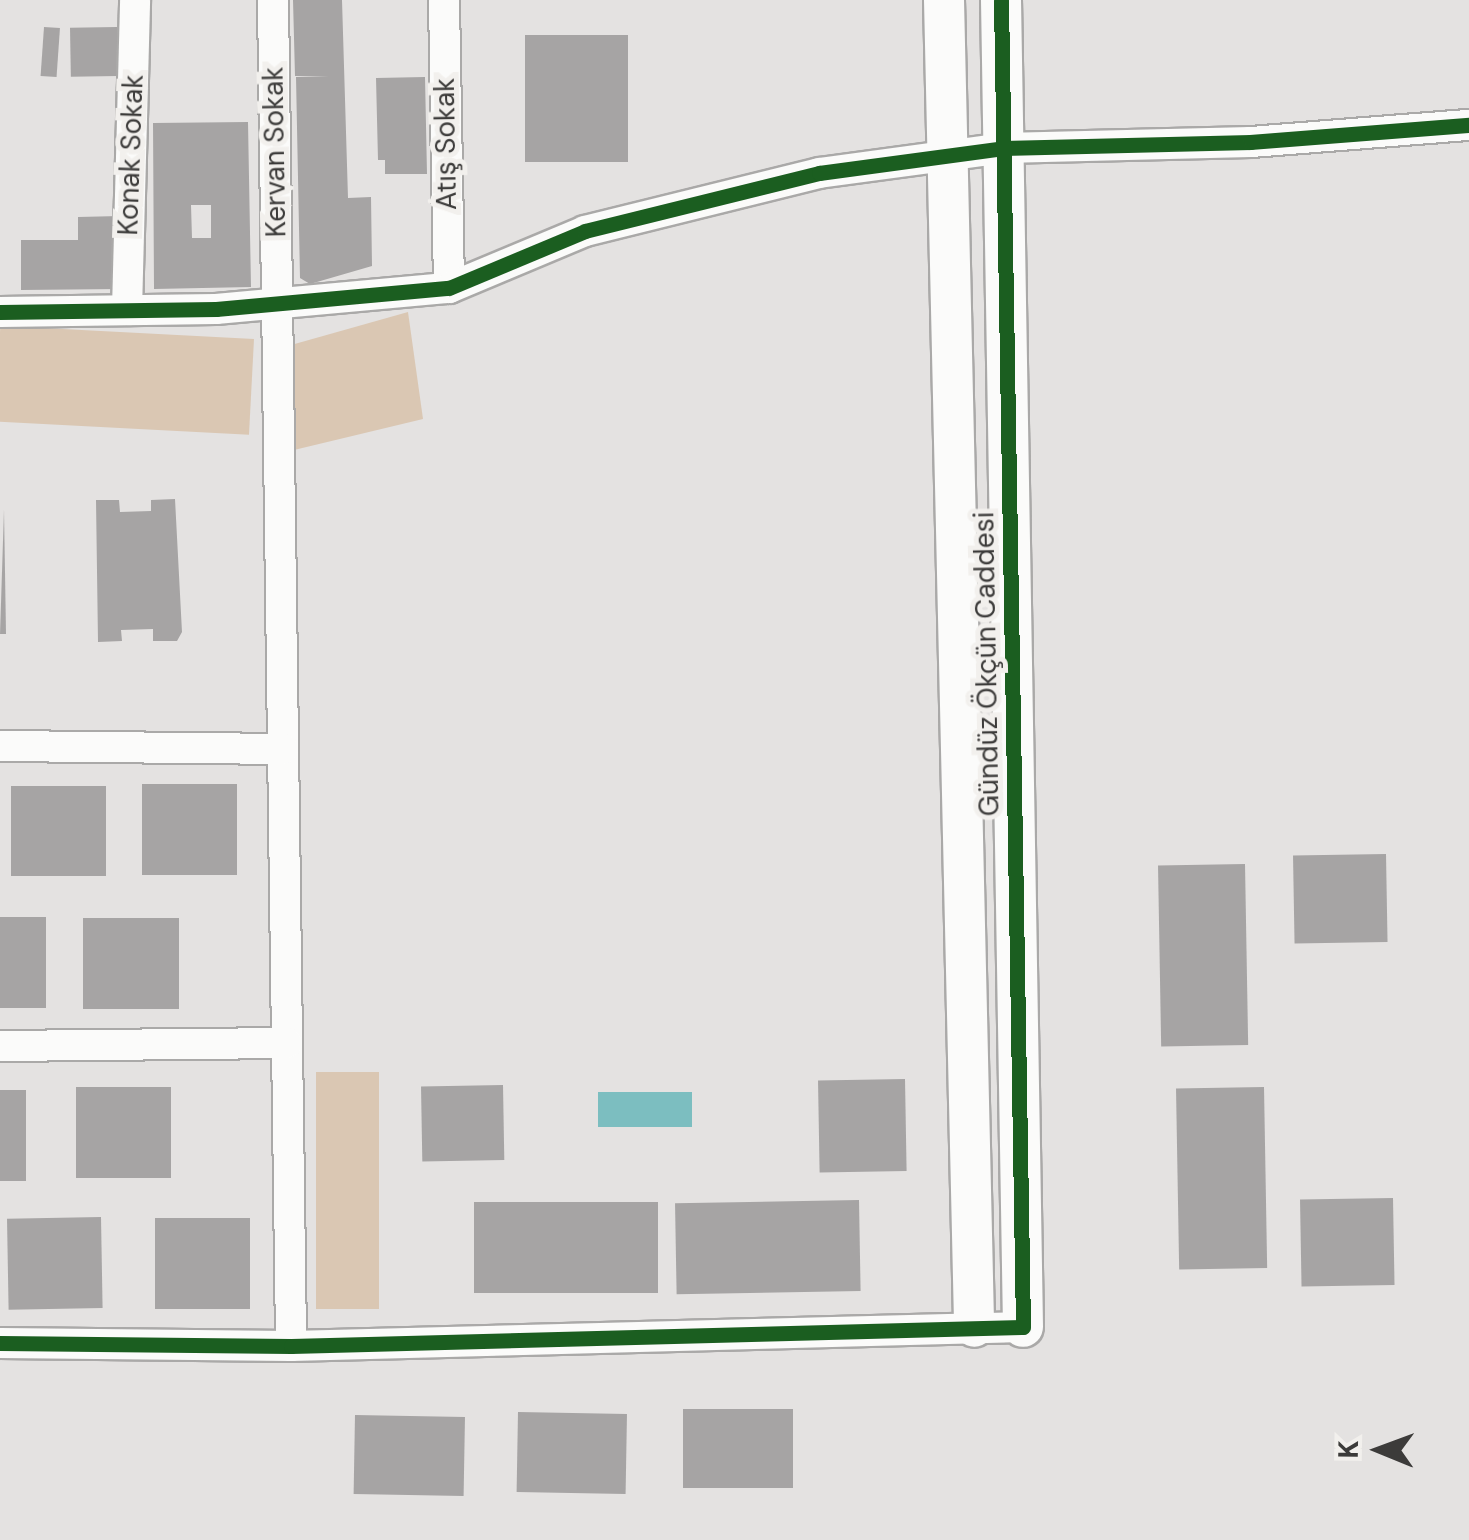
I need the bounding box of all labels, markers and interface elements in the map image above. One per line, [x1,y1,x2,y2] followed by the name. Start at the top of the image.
[257,66,293,238] street label: Kervan Sokak
[111,74,151,236] street label: Konak Sokak
[428,78,464,210] street label: Atış Sokak
[968,511,1006,817] street label: Gündüz Ökçün Caddesi
[1329,1400,1429,1500] north arrow
[1330,1440,1367,1459] text: K

